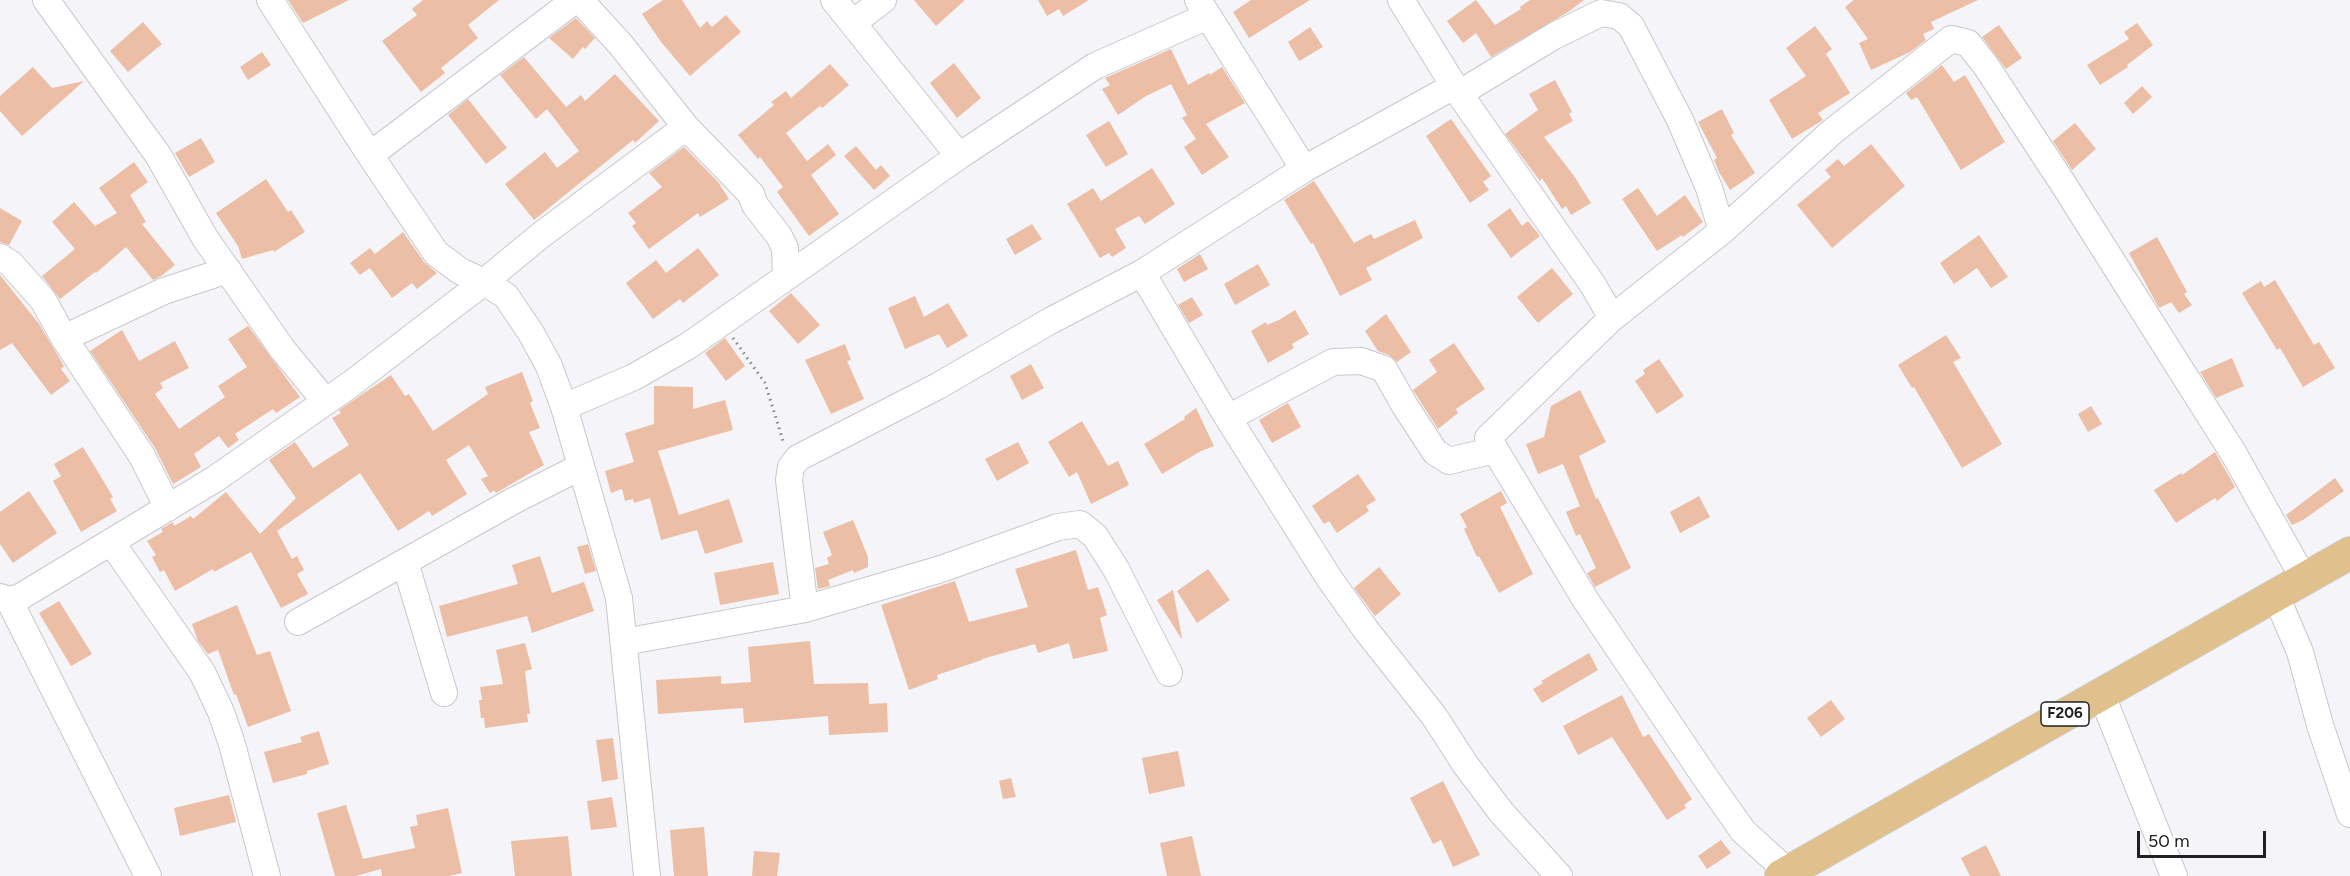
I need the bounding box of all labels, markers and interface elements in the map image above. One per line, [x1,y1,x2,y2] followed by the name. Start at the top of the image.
[2041,702,2089,726] road number: F206
[2140,819,2269,857] scale bar
[2148,830,2190,852] text: 50 m

